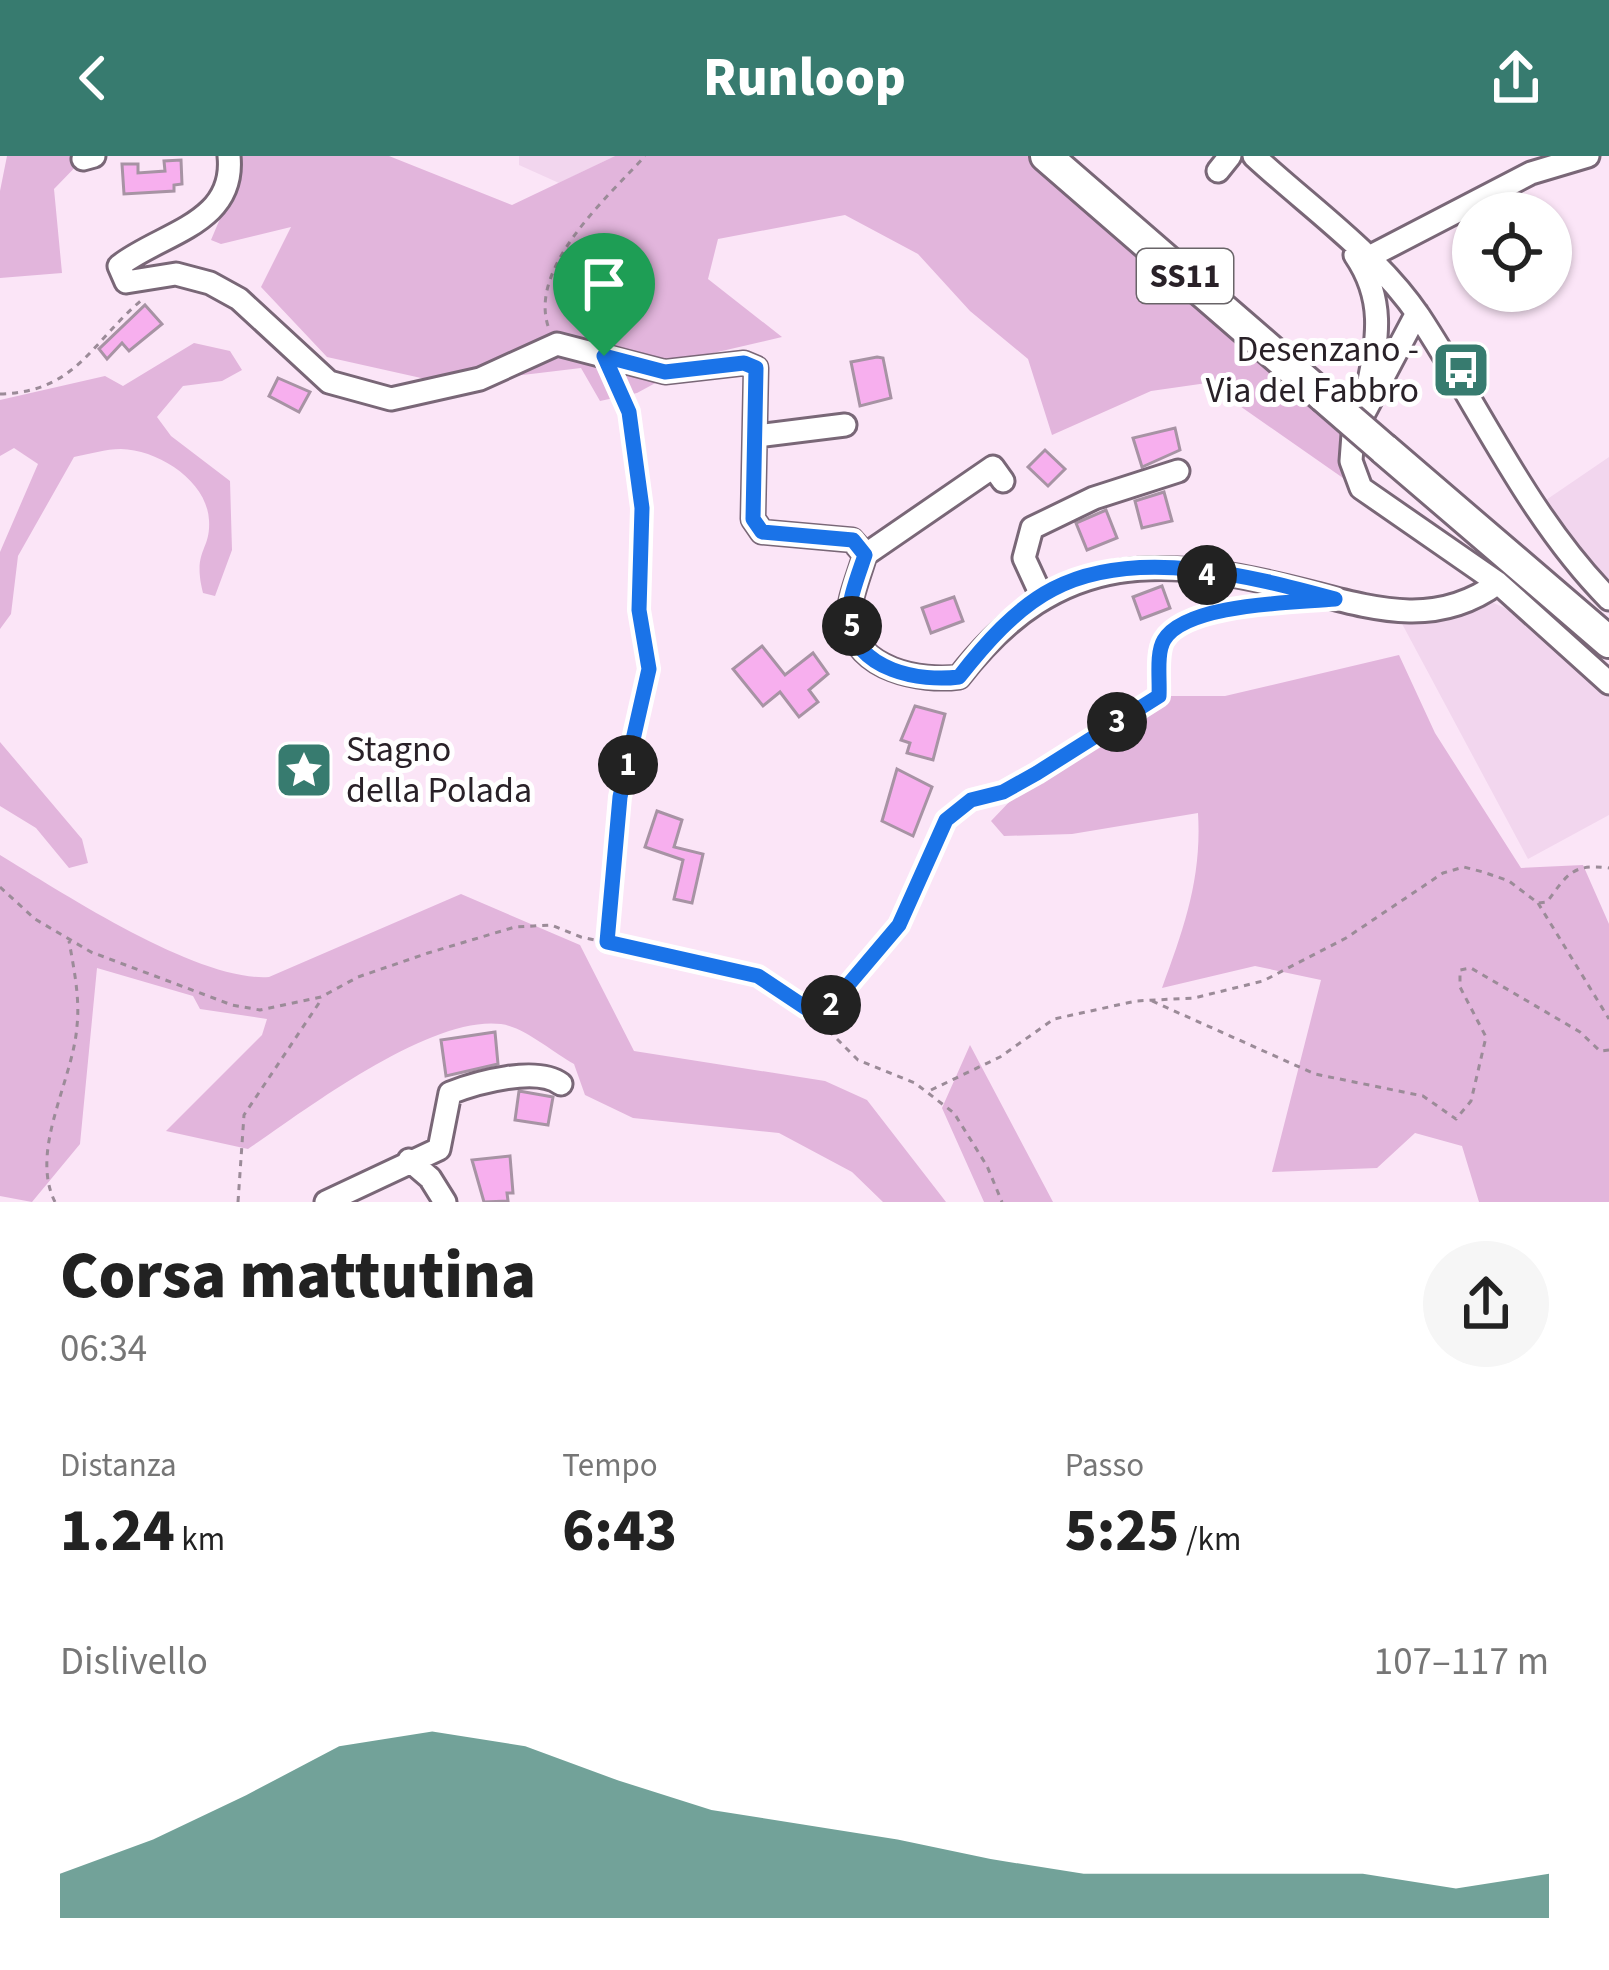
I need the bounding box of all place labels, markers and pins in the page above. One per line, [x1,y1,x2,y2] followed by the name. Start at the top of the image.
[553,233,655,356] pin
[1206,324,1419,416] place label: Desenzano - Via del Fabbro
[1430,339,1492,401] bus stop icon: Desenzano - Via del Fabbro
[1177,545,1237,605] pin: 4
[822,596,882,656] pin: 5
[1087,692,1147,752] pin: 3
[346,724,532,816] place label: Stagno della Polada
[598,735,658,795] pin: 1
[273,739,335,801] place icon: Stagno della Polada
[801,975,861,1035] pin: 2

